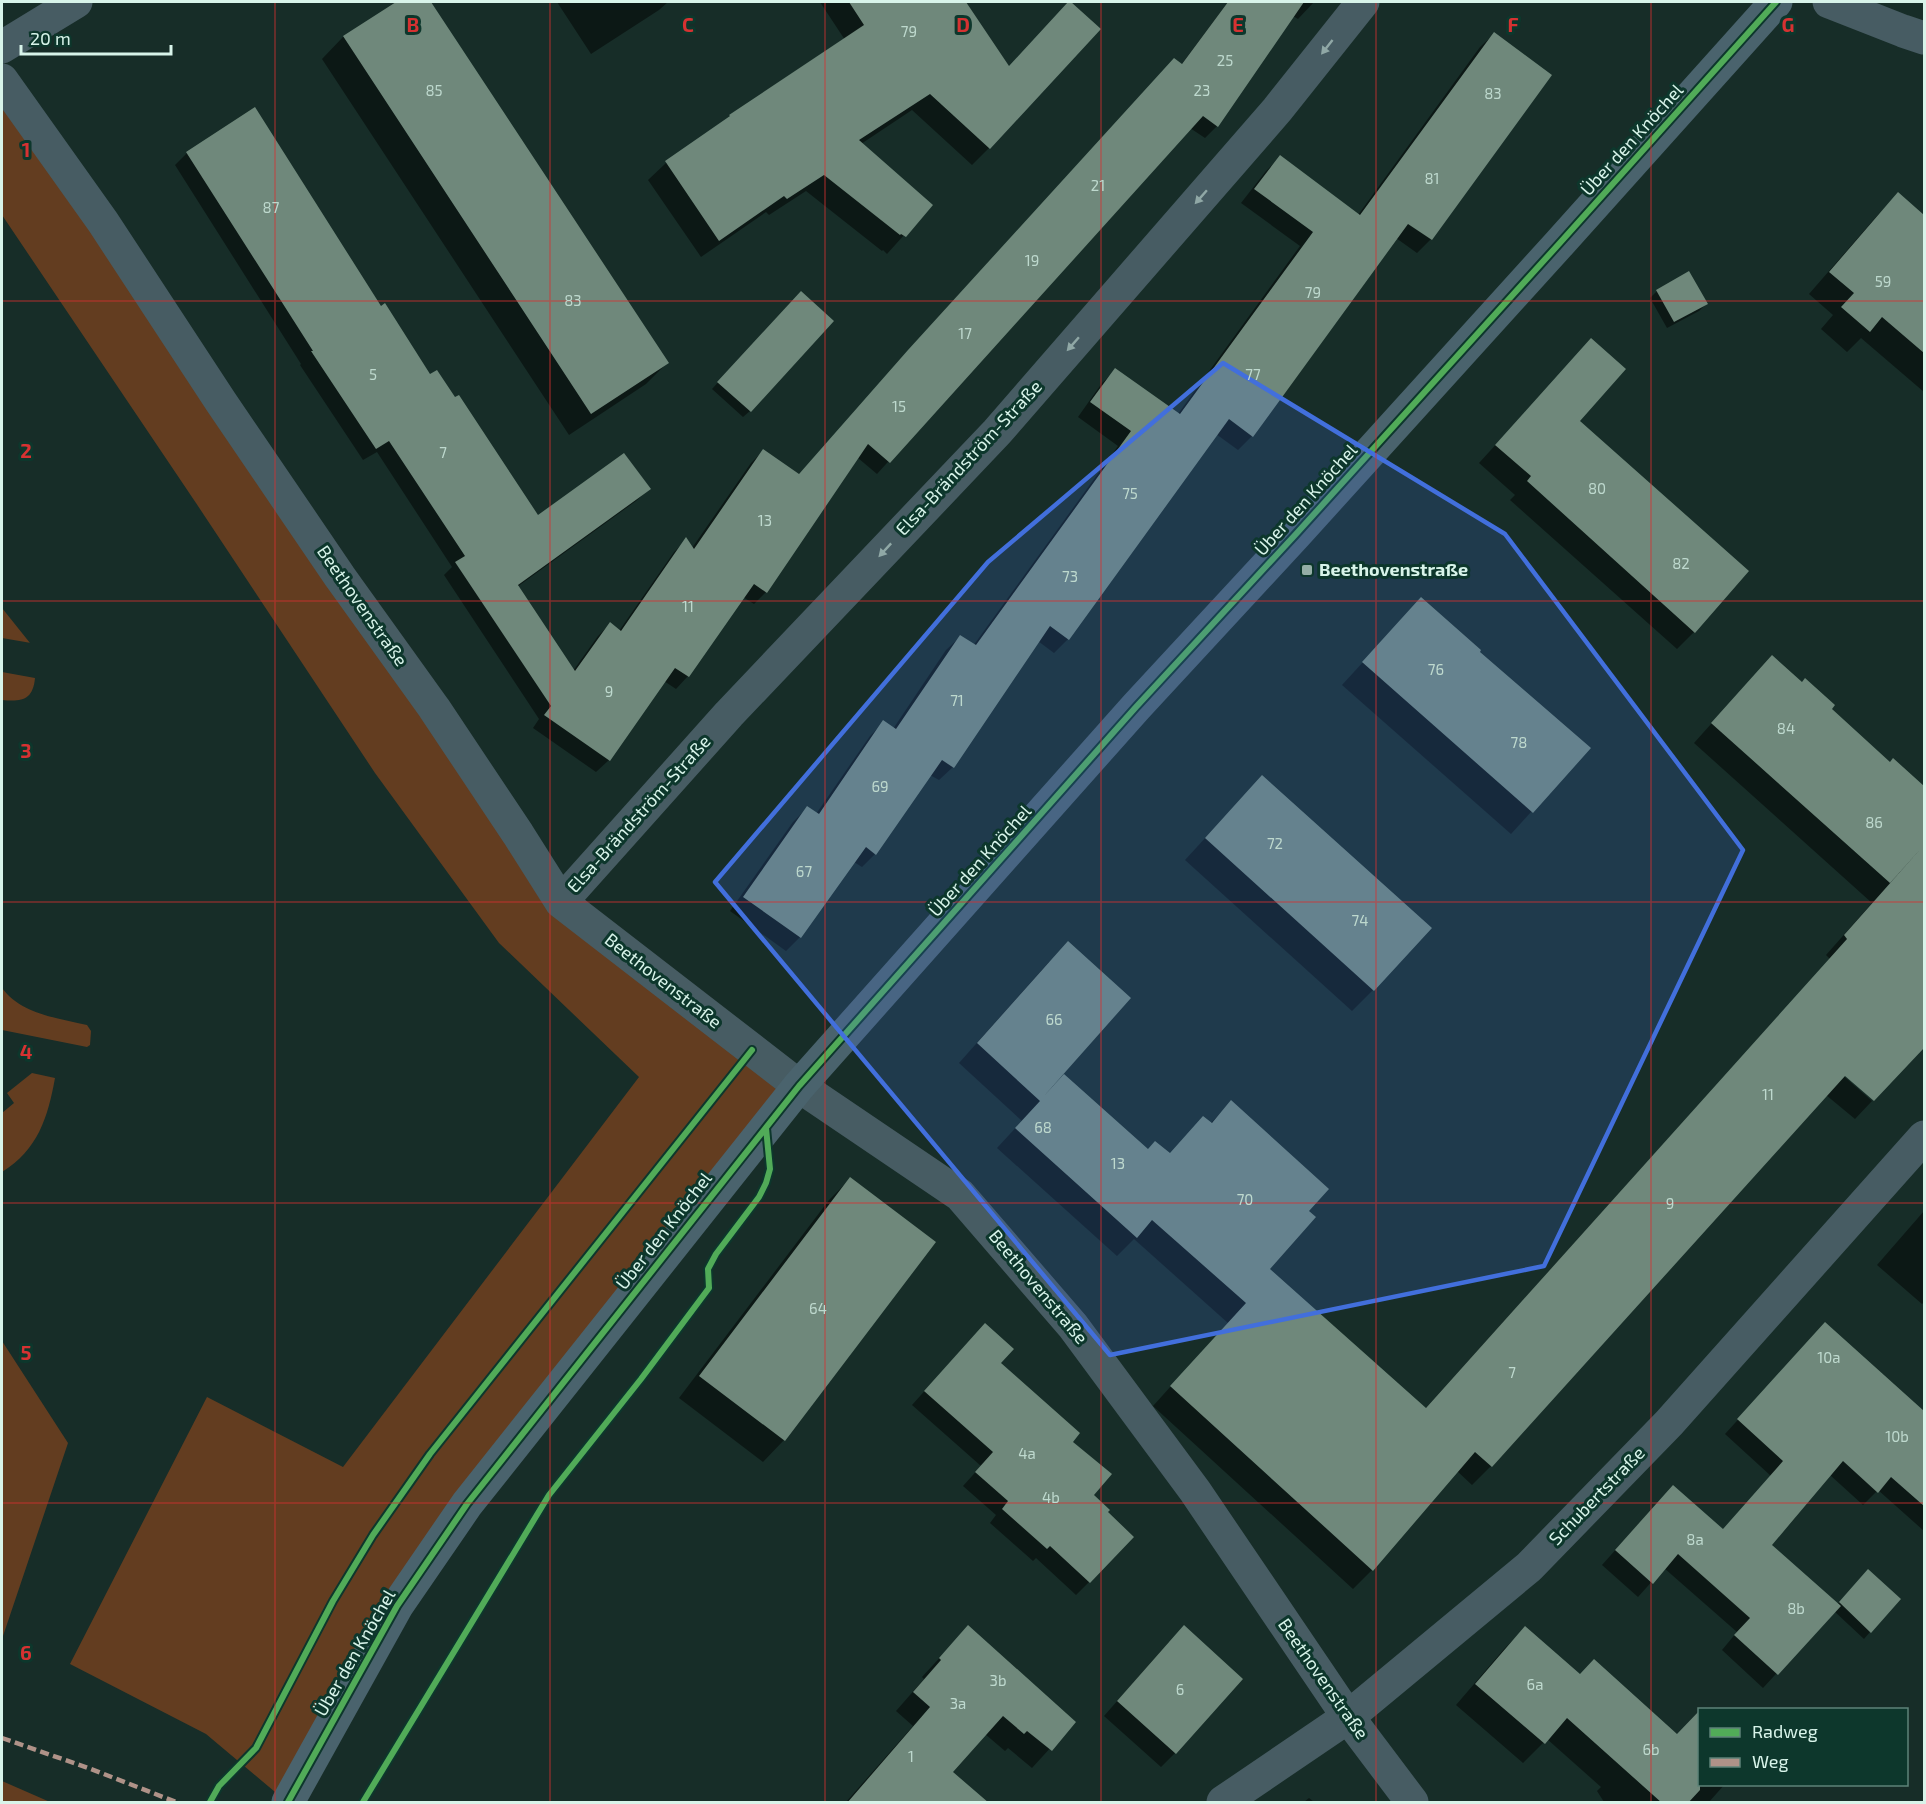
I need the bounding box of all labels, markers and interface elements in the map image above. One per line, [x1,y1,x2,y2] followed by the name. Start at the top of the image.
[407,12,419,36] text: B
[682,12,694,36] text: C
[956,12,970,36] text: D
[1232,12,1244,36] text: E
[1507,12,1519,36] text: F
[1782,12,1794,36] text: G
[21,18,171,56] scale bar
[901,22,917,40] house number: 79
[30,27,71,49] text: 20 m
[1321,40,1333,55] one-way arrow
[1217,51,1233,69] house number: 25
[1575,78,1688,200] street label: Über den Knöchel
[425,81,443,99] house number: 85
[1194,81,1210,99] house number: 23
[1484,84,1502,102] house number: 83
[22,137,30,161] text: 1
[1424,169,1440,187] house number: 81
[1091,176,1105,194] house number: 21
[1195,189,1208,204] one-way arrow
[263,198,280,216] house number: 87
[1025,251,1039,269] house number: 19
[1875,272,1891,290] house number: 59
[1305,283,1321,301] house number: 79
[564,291,582,309] house number: 83
[958,324,972,342] house number: 17
[1067,336,1080,351] one-way arrow
[369,365,377,383] house number: 5
[1245,365,1261,383] house number: 77
[891,375,1046,539] street label: Elsa-Brändström-Straße
[892,397,906,415] house number: 15
[20,438,32,462] text: 2
[1249,438,1362,560] street label: Über den Knöchel
[439,443,447,461] house number: 7
[1588,479,1606,497] house number: 80
[1122,484,1138,502] house number: 75
[758,511,772,529] house number: 13
[313,541,413,670] street label: Beethovenstraße
[878,542,892,557] one-way arrow
[1672,554,1690,572] house number: 82
[1319,558,1468,580] place label: Beethovenstraße
[1300,563,1314,577] marker: Beethovenstraße
[1062,567,1078,585] house number: 73
[682,597,694,615] house number: 11
[1428,660,1444,678] house number: 76
[605,682,613,700] house number: 9
[950,691,964,709] house number: 71
[1777,719,1795,737] house number: 84
[562,730,715,897] street label: Elsa-Brändström-Straße
[1511,733,1527,751] house number: 78
[20,738,32,762] text: 3
[871,777,889,795] house number: 69
[923,799,1036,921] street label: Über den Knöchel
[1865,813,1883,831] house number: 86
[1267,834,1283,852] house number: 72
[796,862,812,880] house number: 67
[1352,911,1368,929] house number: 74
[601,928,726,1033] street label: Beethovenstraße
[1045,1010,1063,1028] house number: 66
[20,1039,33,1063] text: 4
[1762,1085,1774,1103] house number: 11
[1034,1118,1052,1136] house number: 68
[1111,1154,1125,1172] house number: 13
[611,1167,716,1293] street label: Über den Knöchel
[1237,1190,1253,1208] house number: 70
[1666,1194,1674,1212] house number: 9
[985,1225,1093,1348] street label: Beethovenstraße
[809,1299,827,1317] house number: 64
[20,1340,32,1364] text: 5
[1817,1348,1841,1366] house number: 10a
[1508,1363,1516,1381] house number: 7
[1885,1427,1909,1445] house number: 10b
[1544,1441,1649,1549] street label: Schubertstraße
[1018,1444,1036,1462] house number: 4a
[1042,1488,1060,1506] house number: 4b
[1686,1530,1704,1548] house number: 8a
[309,1585,400,1720] street label: Über den Knöchel
[1787,1599,1805,1617] house number: 8b
[1274,1614,1374,1743] street label: Beethovenstraße
[20,1640,32,1664] text: 6
[990,1671,1006,1689] house number: 3b
[1527,1675,1543,1693] house number: 6a
[1176,1680,1184,1698] house number: 6
[950,1694,966,1712] house number: 3a
[1698,1708,1908,1786] legend
[1752,1720,1818,1742] text: Radweg
[1642,1740,1660,1758] house number: 6b
[908,1747,914,1765] house number: 1
[1752,1750,1788,1772] text: Weg

